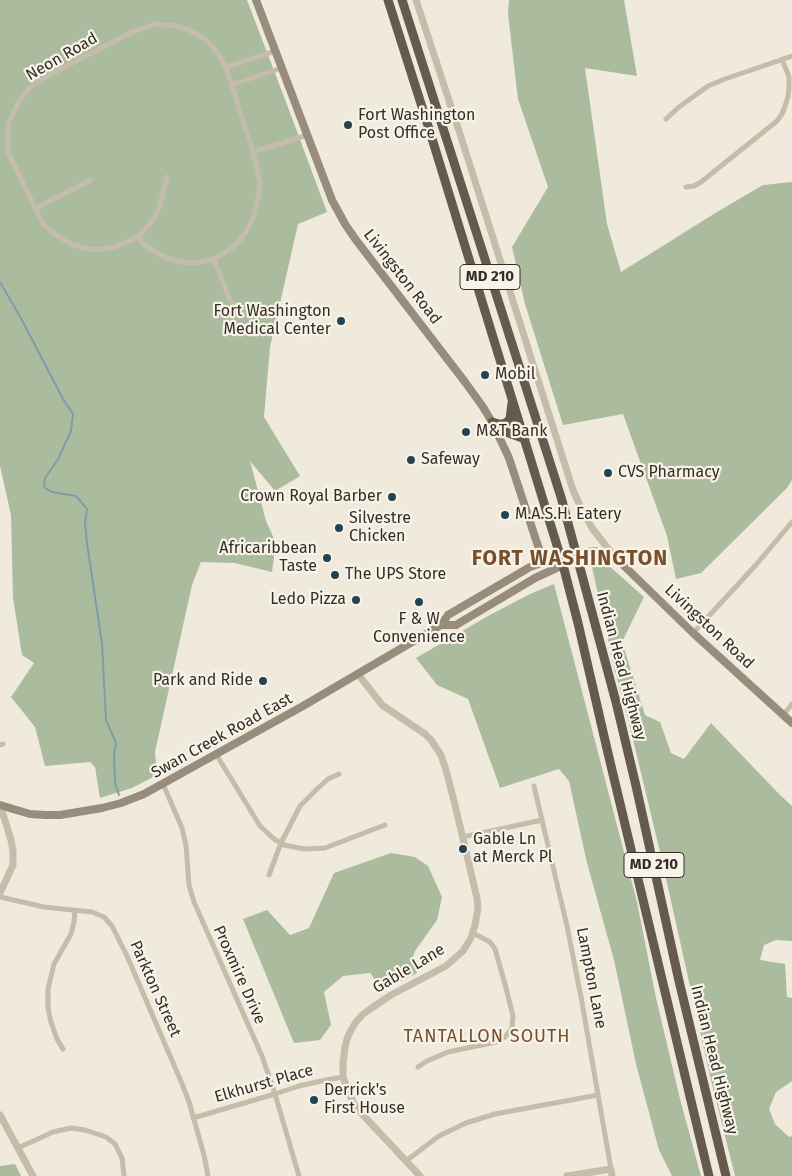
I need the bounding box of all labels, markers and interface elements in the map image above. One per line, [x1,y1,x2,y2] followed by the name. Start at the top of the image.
[23,29,101,85] street label: Neon Road
[358,106,475,144] place label: Fort Washington Post Office
[342,119,354,131] marker: Fort Washington Post Office
[359,226,445,328] street label: Livingston Road
[460,264,520,290] road number: MD 210
[214,302,331,340] place label: Fort Washington Medical Center
[335,315,347,327] marker: Fort Washington Medical Center
[495,365,535,385] place label: Mobil
[479,369,491,381] marker: Mobil
[476,422,547,442] place label: M&T Bank
[460,426,472,438] marker: M&T Bank
[421,450,480,470] place label: Safeway
[405,454,417,466] marker: Safeway
[618,463,720,483] place label: CVS Pharmacy
[602,467,614,479] marker: CVS Pharmacy
[240,487,382,507] place label: Crown Royal Barber
[386,491,398,503] marker: Crown Royal Barber
[515,505,621,525] place label: M.A.S.H. Eatery
[349,509,411,547] place label: Silvestre Chicken
[499,509,511,521] marker: M.A.S.H. Eatery
[333,522,345,534] marker: Silvestre Chicken
[219,539,317,577] place label: Africaribbean Taste
[470,546,670,572] district label: FORT WASHINGTON
[321,552,333,564] marker: Africaribbean Taste
[345,565,446,585] place label: The UPS Store
[329,569,341,581] marker: The UPS Store
[660,581,758,673] street label: Livingston Road
[270,590,346,610] place label: Ledo Pizza
[592,590,650,742] street label: Indian Head Highway
[350,594,362,606] marker: Ledo Pizza
[413,596,425,608] marker: F & W Convenience
[373,610,465,648] place label: F & W Convenience
[153,671,253,691] place label: Park and Ride
[257,675,269,687] marker: Park and Ride
[148,689,296,783] street label: Swan Creek Road East
[473,830,552,868] place label: Gable Ln at Merck Pl
[457,843,469,855] marker: Gable Ln at Merck Pl
[624,852,684,878] road number: MD 210
[209,923,269,1027] street label: Proxmire Drive
[572,926,610,1030] street label: Lampton Lane
[125,938,185,1040] street label: Parkton Street
[370,940,448,998] street label: Gable Lane
[686,983,742,1137] street label: Indian Head Highway
[402,1026,572,1048] district label: TANTALLON SOUTH
[212,1061,316,1107] street label: Elkhurst Place
[324,1081,405,1119] place label: Derrick's First House
[308,1094,320,1106] marker: Derrick's First House

